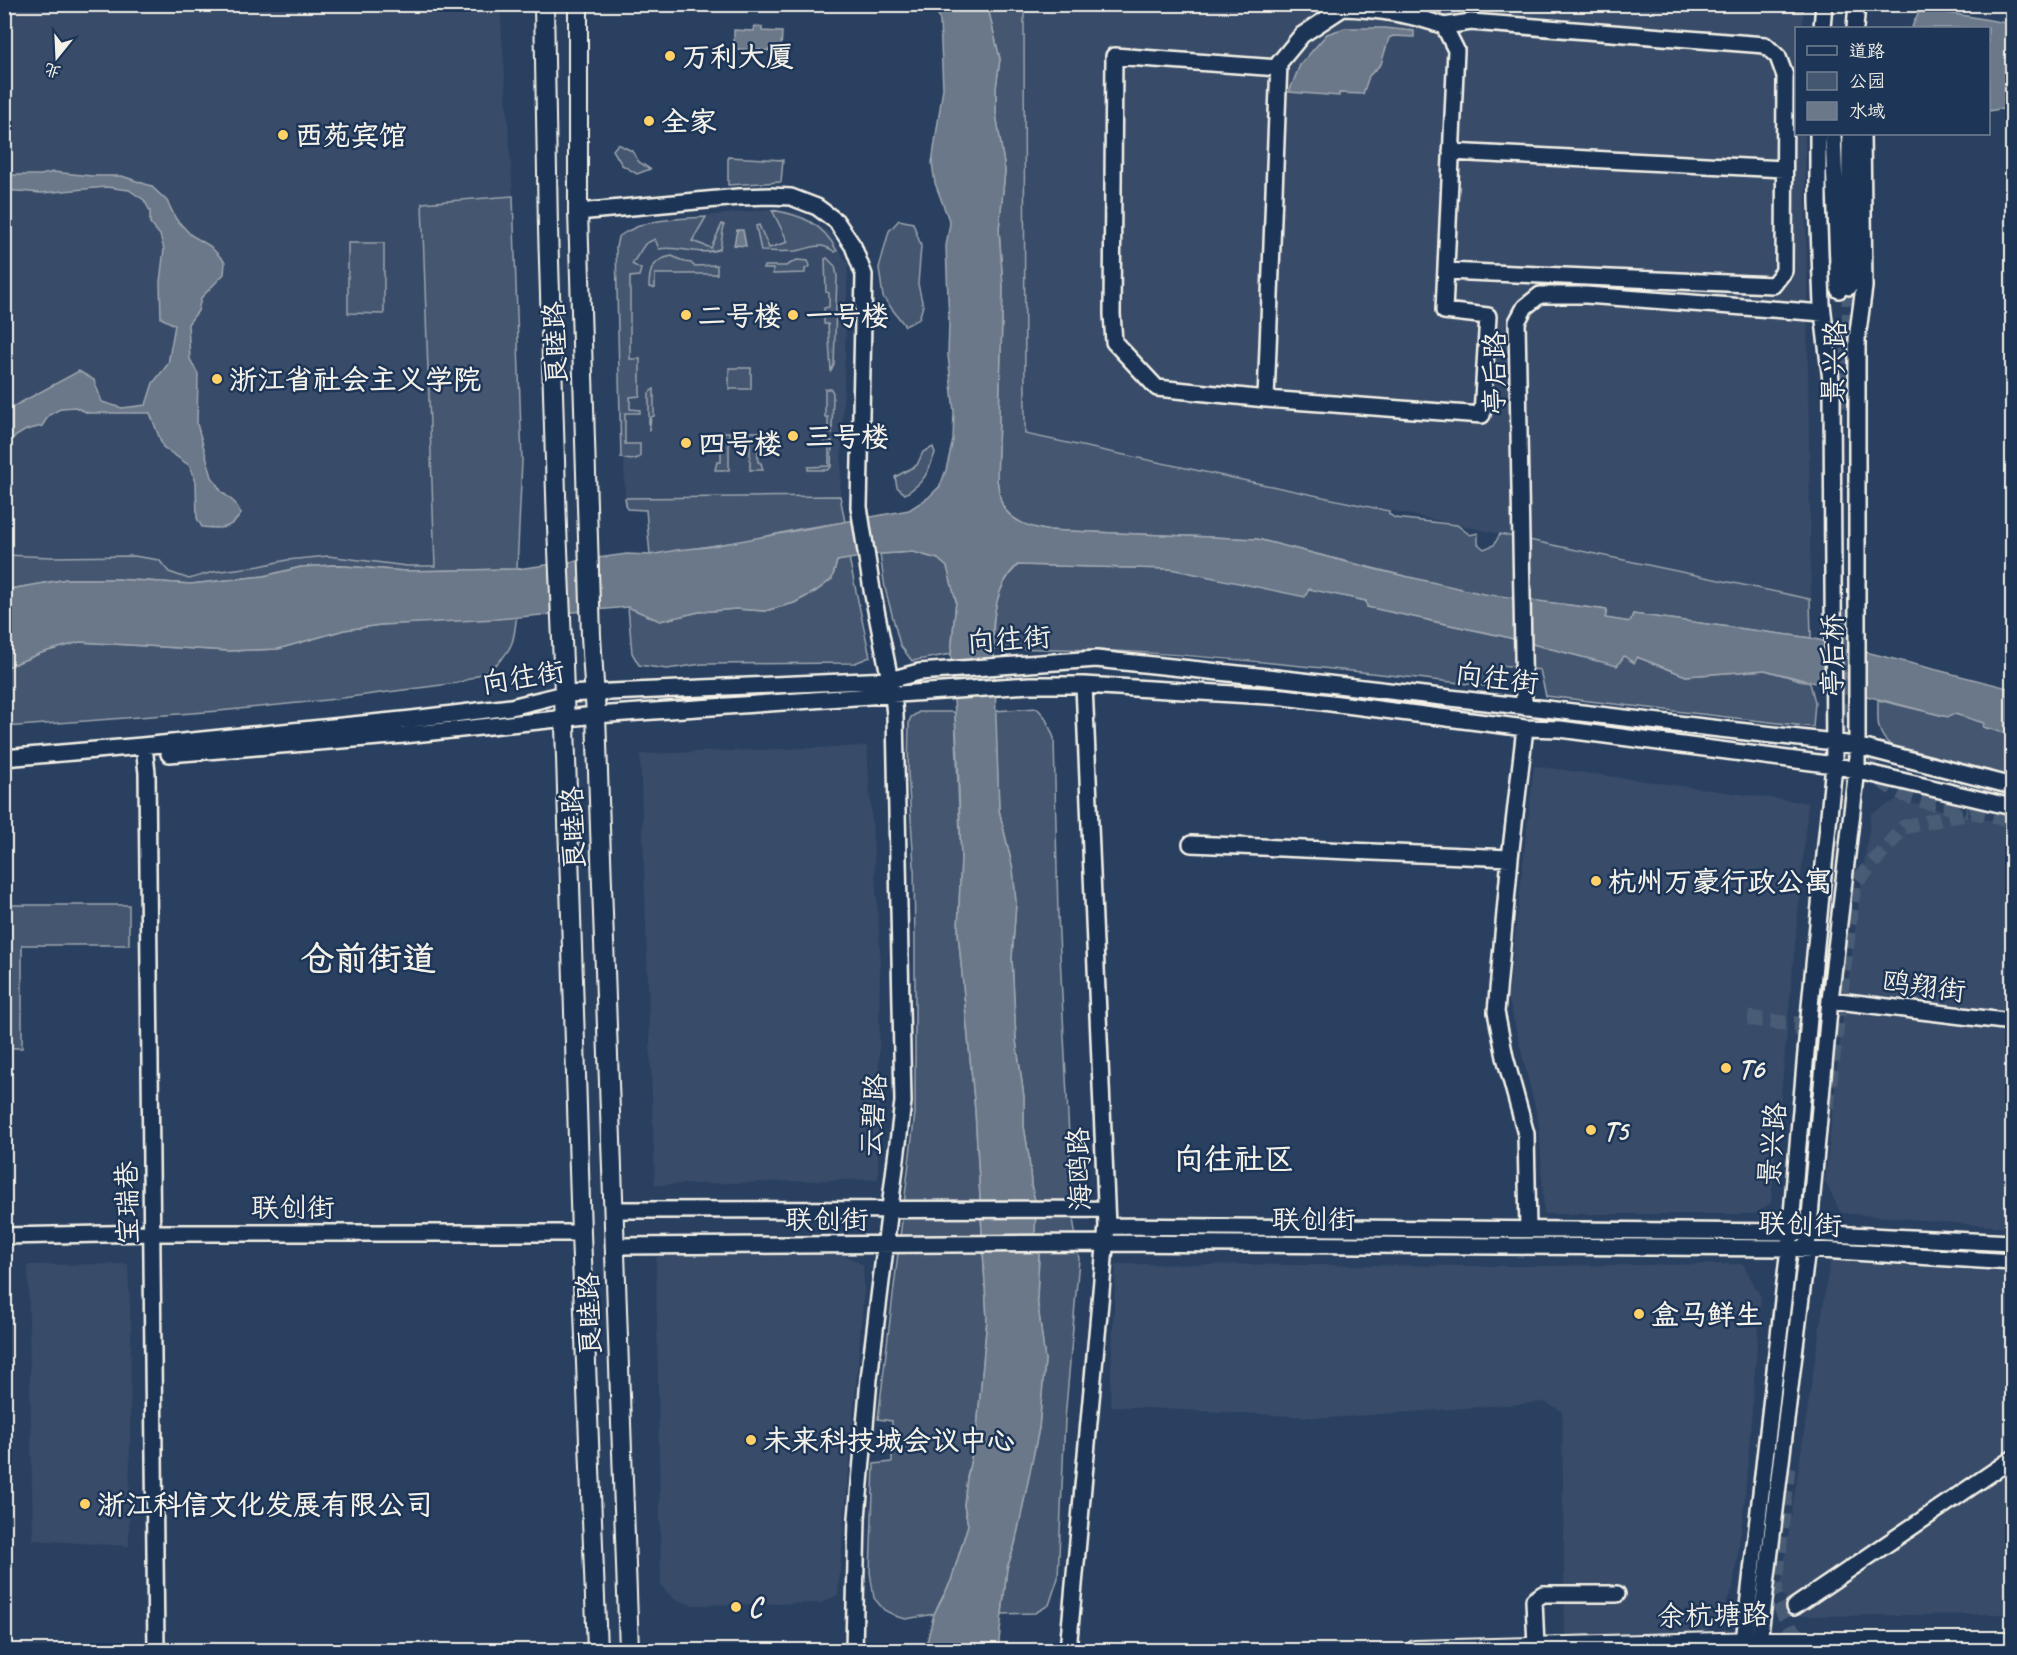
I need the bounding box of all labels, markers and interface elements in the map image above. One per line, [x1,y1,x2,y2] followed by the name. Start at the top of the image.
[27,27,87,87] north arrow
[1795,27,1990,135] legend
[682,39,794,74] place label: 万利大厦
[1849,40,1885,62] text: 道路
[663,49,677,63] marker: 万利大厦
[42,58,63,82] text: 北
[1849,70,1885,92] text: 公园
[1849,100,1885,122] text: 水域
[661,104,717,139] place label: 全家
[642,114,656,128] marker: 全家
[295,118,407,153] place label: 西苑宾馆
[276,128,290,142] marker: 西苑宾馆
[698,298,782,333] place label: 二号楼
[805,298,889,333] place label: 一号楼
[536,300,574,386] street label: 良睦路
[679,308,693,322] marker: 二号楼
[786,308,800,322] marker: 一号楼
[1815,319,1853,405] street label: 景兴路
[1477,331,1512,415] street label: 亭后路
[229,362,481,397] place label: 浙江省社会主义学院
[210,372,224,386] marker: 浙江省社会主义学院
[805,419,889,454] place label: 三号楼
[698,426,782,461] place label: 四号楼
[786,429,800,443] marker: 三号楼
[679,436,693,450] marker: 四号楼
[1815,613,1850,697] street label: 亭后桥
[966,619,1052,659] street label: 向往街
[479,653,567,701] street label: 向往街
[1453,656,1541,700] street label: 向往街
[554,785,592,871] street label: 良睦路
[1608,864,1832,899] place label: 杭州万豪行政公寓
[1589,874,1603,888] marker: 杭州万豪行政公寓
[300,937,436,980] district label: 仓前街道
[1880,964,1968,1008] street label: 鸥翔街
[1738,1051,1766,1086] place label: T6
[1719,1061,1733,1075] marker: T6
[853,1072,893,1158] street label: 云碧路
[1751,1101,1793,1187] street label: 景兴路
[1603,1113,1631,1148] place label: T5
[1584,1123,1598,1137] marker: T5
[1060,1126,1098,1212] street label: 海鸥路
[1174,1140,1294,1178] district label: 向往社区
[109,1160,145,1245] street label: 宝瑞巷
[251,1190,335,1225] street label: 联创街
[785,1202,869,1237] street label: 联创街
[1272,1202,1356,1237] street label: 联创街
[1757,1205,1843,1243] street label: 联创街
[570,1271,608,1357] street label: 良睦路
[1651,1297,1763,1332] place label: 盒马鲜生
[1632,1307,1646,1321] marker: 盒马鲜生
[763,1423,1015,1458] place label: 未来科技城会议中心
[744,1433,758,1447] marker: 未来科技城会议中心
[97,1487,433,1522] place label: 浙江科信文化发展有限公司
[78,1497,92,1511] marker: 浙江科信文化发展有限公司
[748,1590,765,1625] place label: C
[1657,1597,1769,1633] street label: 余杭塘路
[729,1600,743,1614] marker: C

